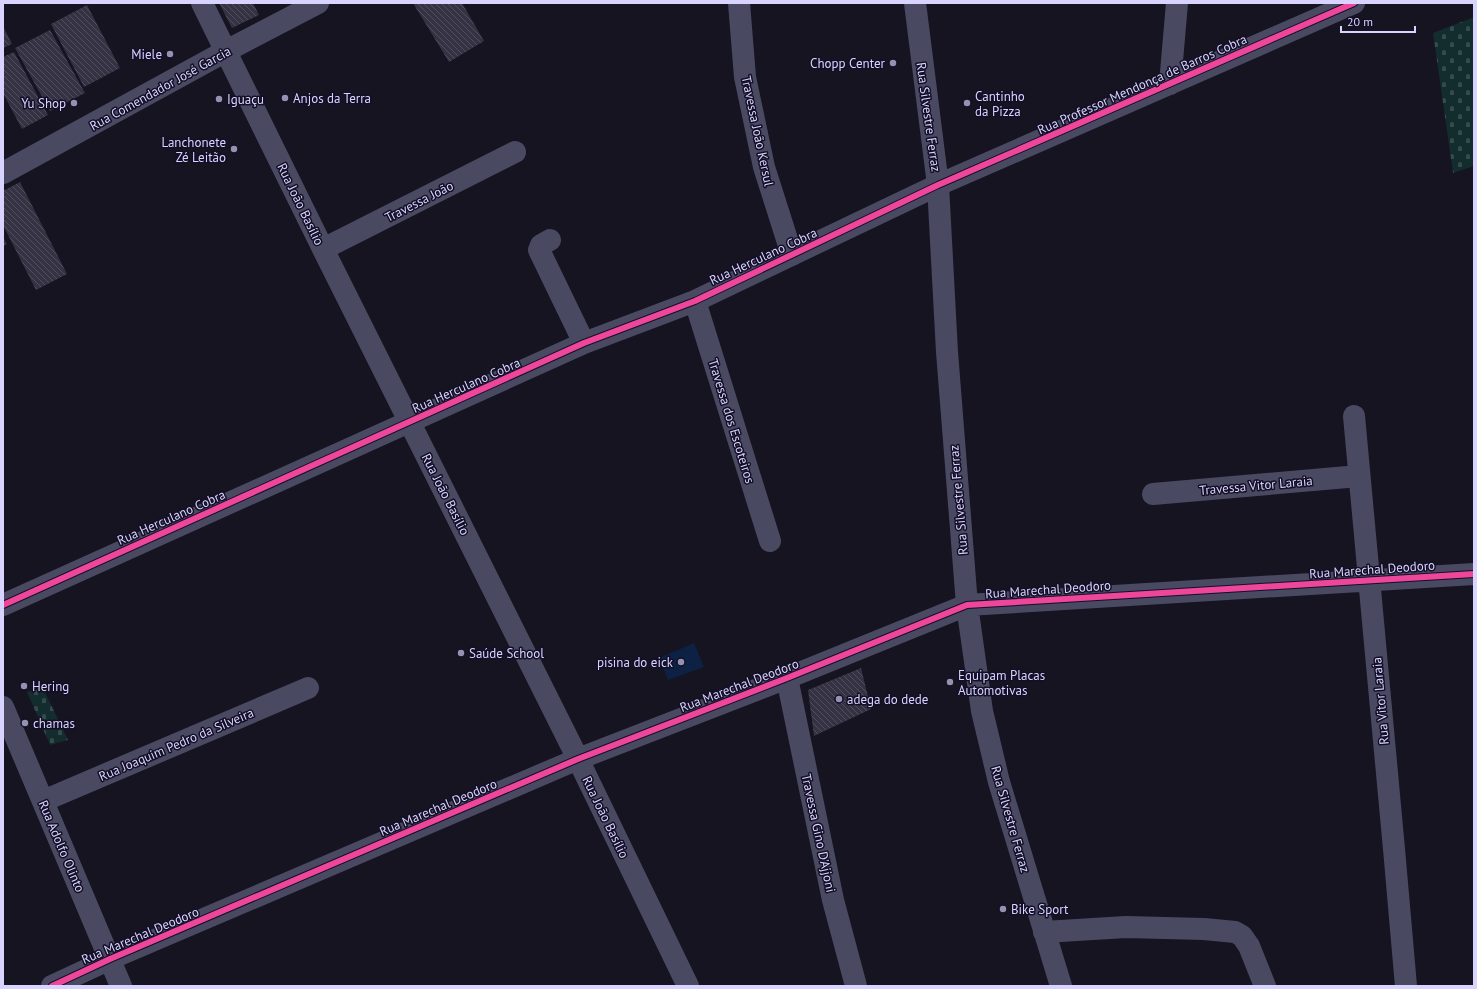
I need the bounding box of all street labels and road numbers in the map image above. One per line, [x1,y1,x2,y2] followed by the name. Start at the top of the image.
[1035,30,1250,138] street label: Rua Professor Mendonça de Barros Cobra
[87,42,234,134] street label: Rua Comendador José Garcia
[912,61,945,173] street label: Rua Silvestre Ferraz
[737,74,778,188] street label: Travessa João Kersul
[273,160,328,248] street label: Rua João Basílio
[382,177,456,226] street label: Travessa João
[707,224,820,289] street label: Rua Herculano Cobra
[409,354,523,417] street label: Rua Herculano Cobra
[704,357,759,486] street label: Travessa dos Escoteiros
[945,444,972,556] street label: Rua Silvestre Ferraz
[418,451,473,538] street label: Rua João Basílio
[1199,472,1313,499] street label: Travessa Vitor Laraia
[114,486,228,549] street label: Rua Herculano Cobra
[1309,557,1436,582] street label: Rua Marechal Deodoro
[985,577,1112,602] street label: Rua Marechal Deodoro
[677,655,801,716] street label: Rua Marechal Deodoro
[1368,656,1393,745] street label: Rua Vitor Laraia
[96,704,256,785] street label: Rua Joaquim Pedro da Silveira
[987,764,1034,875] street label: Rua Silvestre Ferraz
[798,772,839,894] street label: Travessa Gino D'Ajjoni
[578,773,633,861] street label: Rua João Basílio
[377,775,500,840] street label: Rua Marechal Deodoro
[34,798,89,895] street label: Rua Adolfo Olinto
[79,903,202,968] street label: Rua Marechal Deodoro

